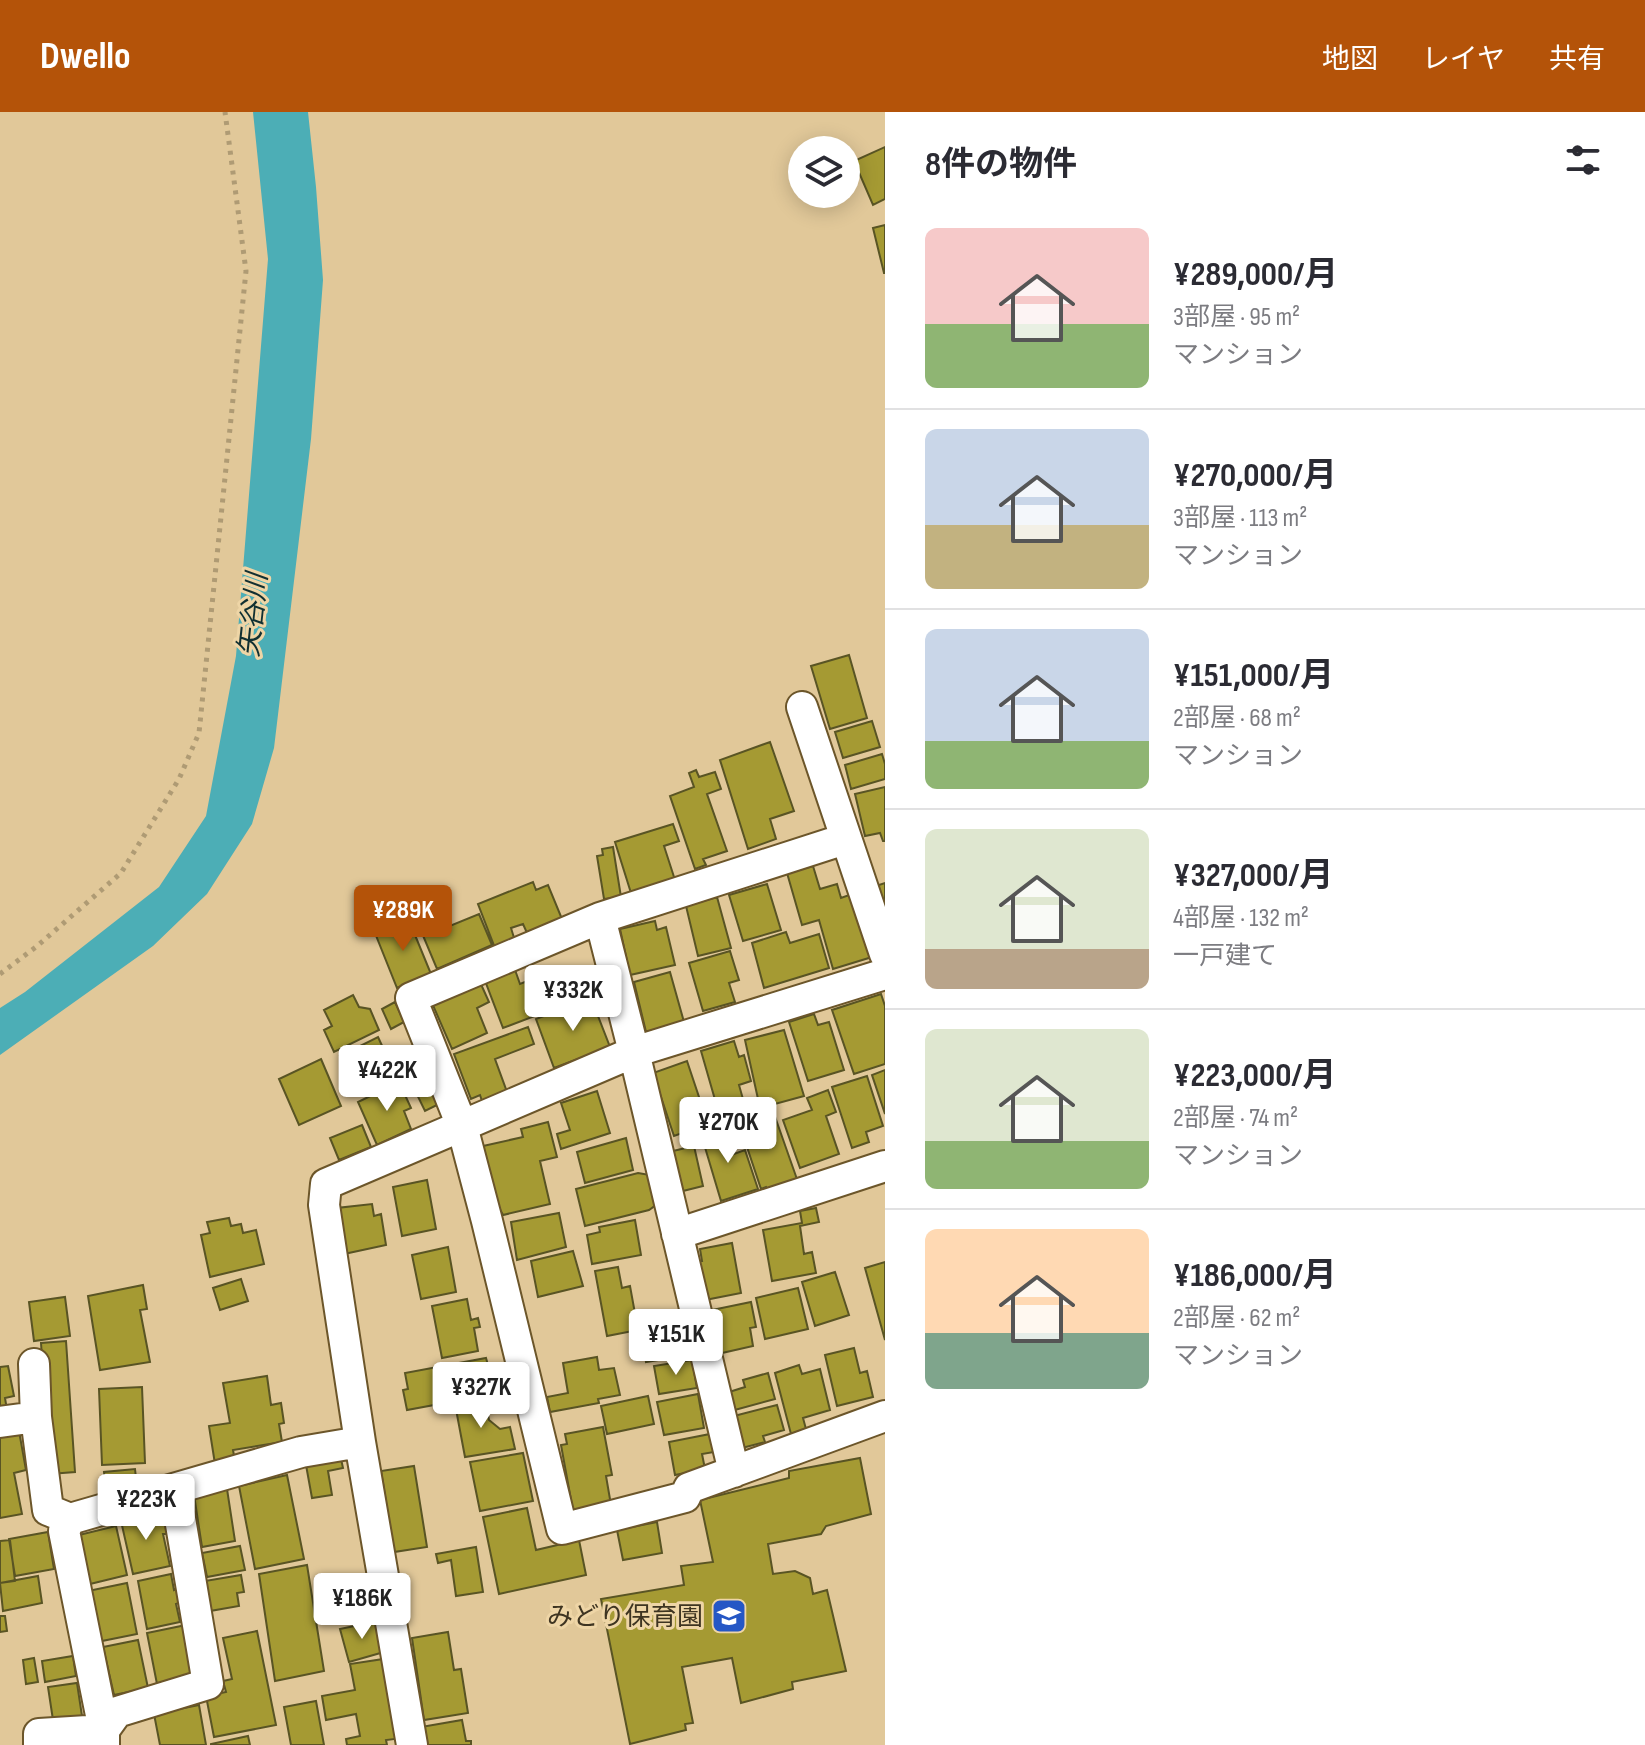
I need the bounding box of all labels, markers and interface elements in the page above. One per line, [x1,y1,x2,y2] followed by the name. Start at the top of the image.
[40,34,131,79] text: Dwello
[1322,43,1378,76] text: 地図
[1422,43,1505,76] text: レイヤ
[1549,43,1605,76] text: 共有
[788,136,860,208] map controls
[788,136,860,208] button: layers
[1561,138,1605,182] icon: filters
[925,144,1077,185] text: 8件の物件
[1173,254,1338,295] text: ¥289,000/月
[989,260,1085,356] icon: home
[1173,302,1300,333] text: 3部屋 · 95 m²
[1173,340,1303,371] text: マンション
[1173,455,1337,496] text: ¥270,000/月
[989,461,1085,557] icon: home
[1173,503,1307,534] text: 3部屋 · 113 m²
[1173,541,1303,572] text: マンション
[233,569,275,659] water label: 矢谷川
[1173,655,1334,696] text: ¥151,000/月
[989,661,1085,757] icon: home
[1173,703,1301,734] text: 2部屋 · 68 m²
[1173,741,1303,772] text: マンション
[1173,855,1334,896] text: ¥327,000/月
[989,861,1085,957] icon: home
[347,885,459,953] pin: ¥289K
[372,895,434,926] text: ¥289K
[1173,903,1309,934] text: 4部屋 · 132 m²
[1173,941,1277,972] text: 一戸建て
[517,965,629,1033] pin: ¥332K
[543,975,603,1006] text: ¥332K
[331,1045,443,1113] pin: ¥422K
[357,1055,417,1086] text: ¥422K
[1173,1055,1337,1096] text: ¥223,000/月
[989,1061,1085,1157] icon: home
[672,1097,784,1165] pin: ¥270K
[1173,1103,1298,1134] text: 2部屋 · 74 m²
[697,1107,759,1138] text: ¥270K
[1173,1141,1303,1172] text: マンション
[1173,1255,1337,1296] text: ¥186,000/月
[989,1261,1085,1357] icon: home
[1173,1303,1300,1334] text: 2部屋 · 62 m²
[620,1309,732,1377] pin: ¥151K
[647,1319,705,1350] text: ¥151K
[1173,1341,1303,1372] text: マンション
[425,1362,537,1430] pin: ¥327K
[451,1372,511,1403] text: ¥327K
[90,1474,202,1542] pin: ¥223K
[116,1484,176,1515] text: ¥223K
[306,1573,418,1641] pin: ¥186K
[332,1583,392,1614] text: ¥186K
[710,1597,748,1635] school or university icon: みどり保育園
[547,1602,703,1633] place label: みどり保育園

